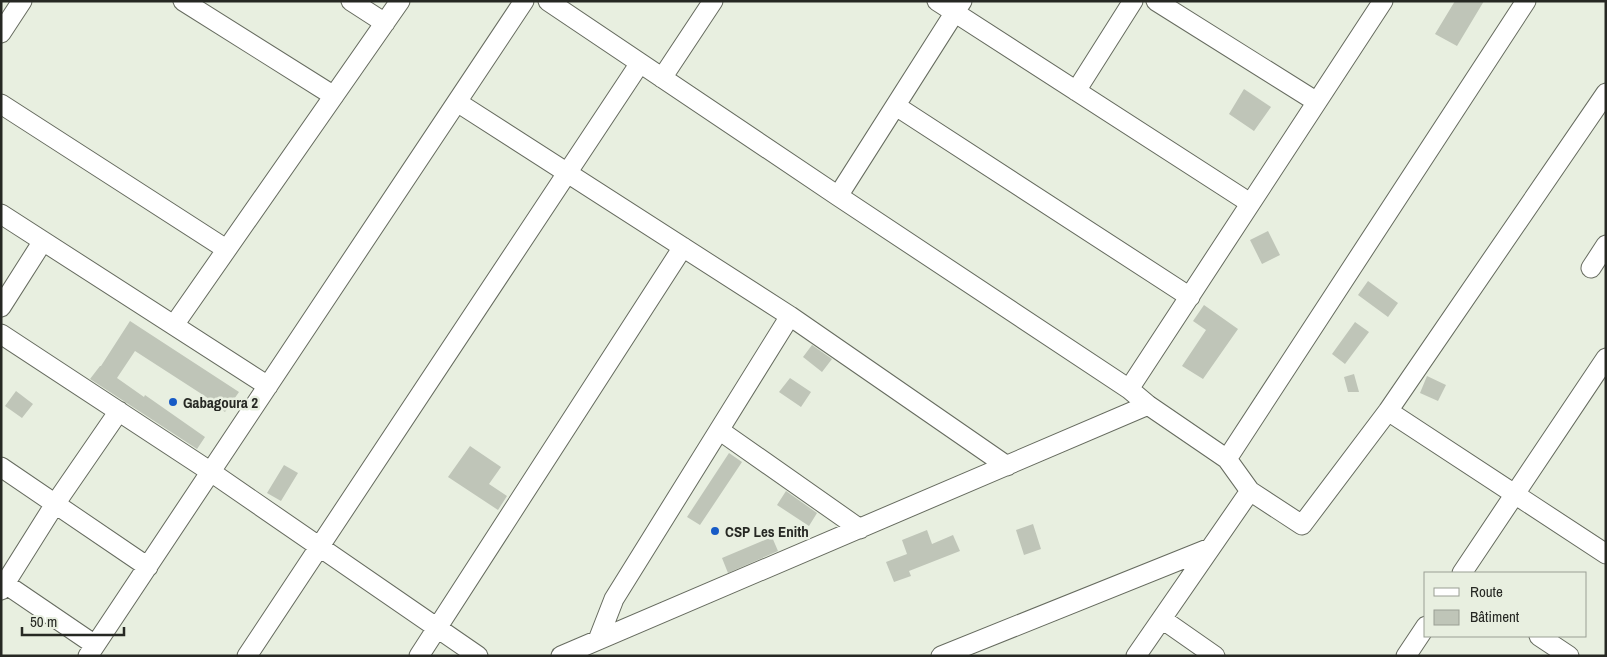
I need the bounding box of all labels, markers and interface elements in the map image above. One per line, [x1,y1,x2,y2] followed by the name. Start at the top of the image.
[183,392,258,413] place label: Gabagoura 2
[167,396,179,408] marker: Gabagoura 2
[725,521,809,542] place label: CSP Les Enith
[709,525,721,537] marker: CSP Les Enith
[1424,572,1587,637] legend
[1470,581,1503,602] text: Route
[22,604,125,636] scale bar
[1470,606,1520,627] text: Bâtiment
[30,611,57,632] text: 50 m

